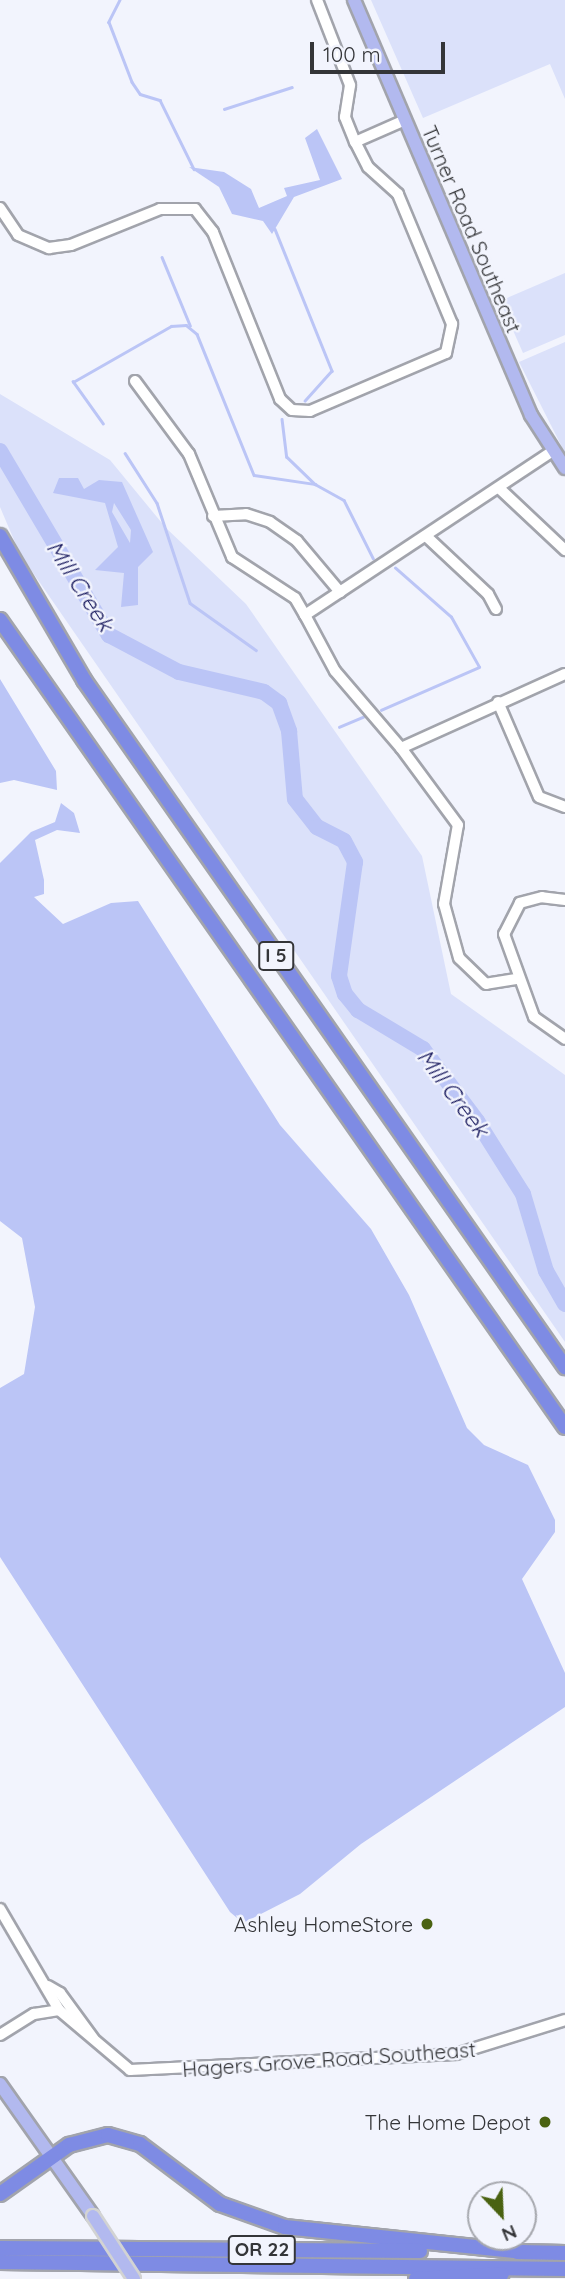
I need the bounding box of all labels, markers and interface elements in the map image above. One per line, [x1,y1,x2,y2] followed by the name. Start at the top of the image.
[313,28,448,72] scale bar
[323,41,381,67] text: 100 m
[417,121,527,337] street label: Turner Road Southeast
[41,536,119,636] water label: Mill Creek
[257,940,295,972] road number: I 5
[411,1044,495,1142] water label: Mill Creek
[234,1911,413,1937] place label: Ashley HomeStore
[419,1916,435,1932] marker: Ashley HomeStore
[181,2036,477,2082] street label: Hagers Grove Road Southeast
[365,2109,531,2135] place label: The Home Depot
[537,2114,553,2130] marker: The Home Depot
[467,2181,537,2251] north arrow
[498,2220,521,2247] text: N
[227,2234,297,2266] road number: OR 22

